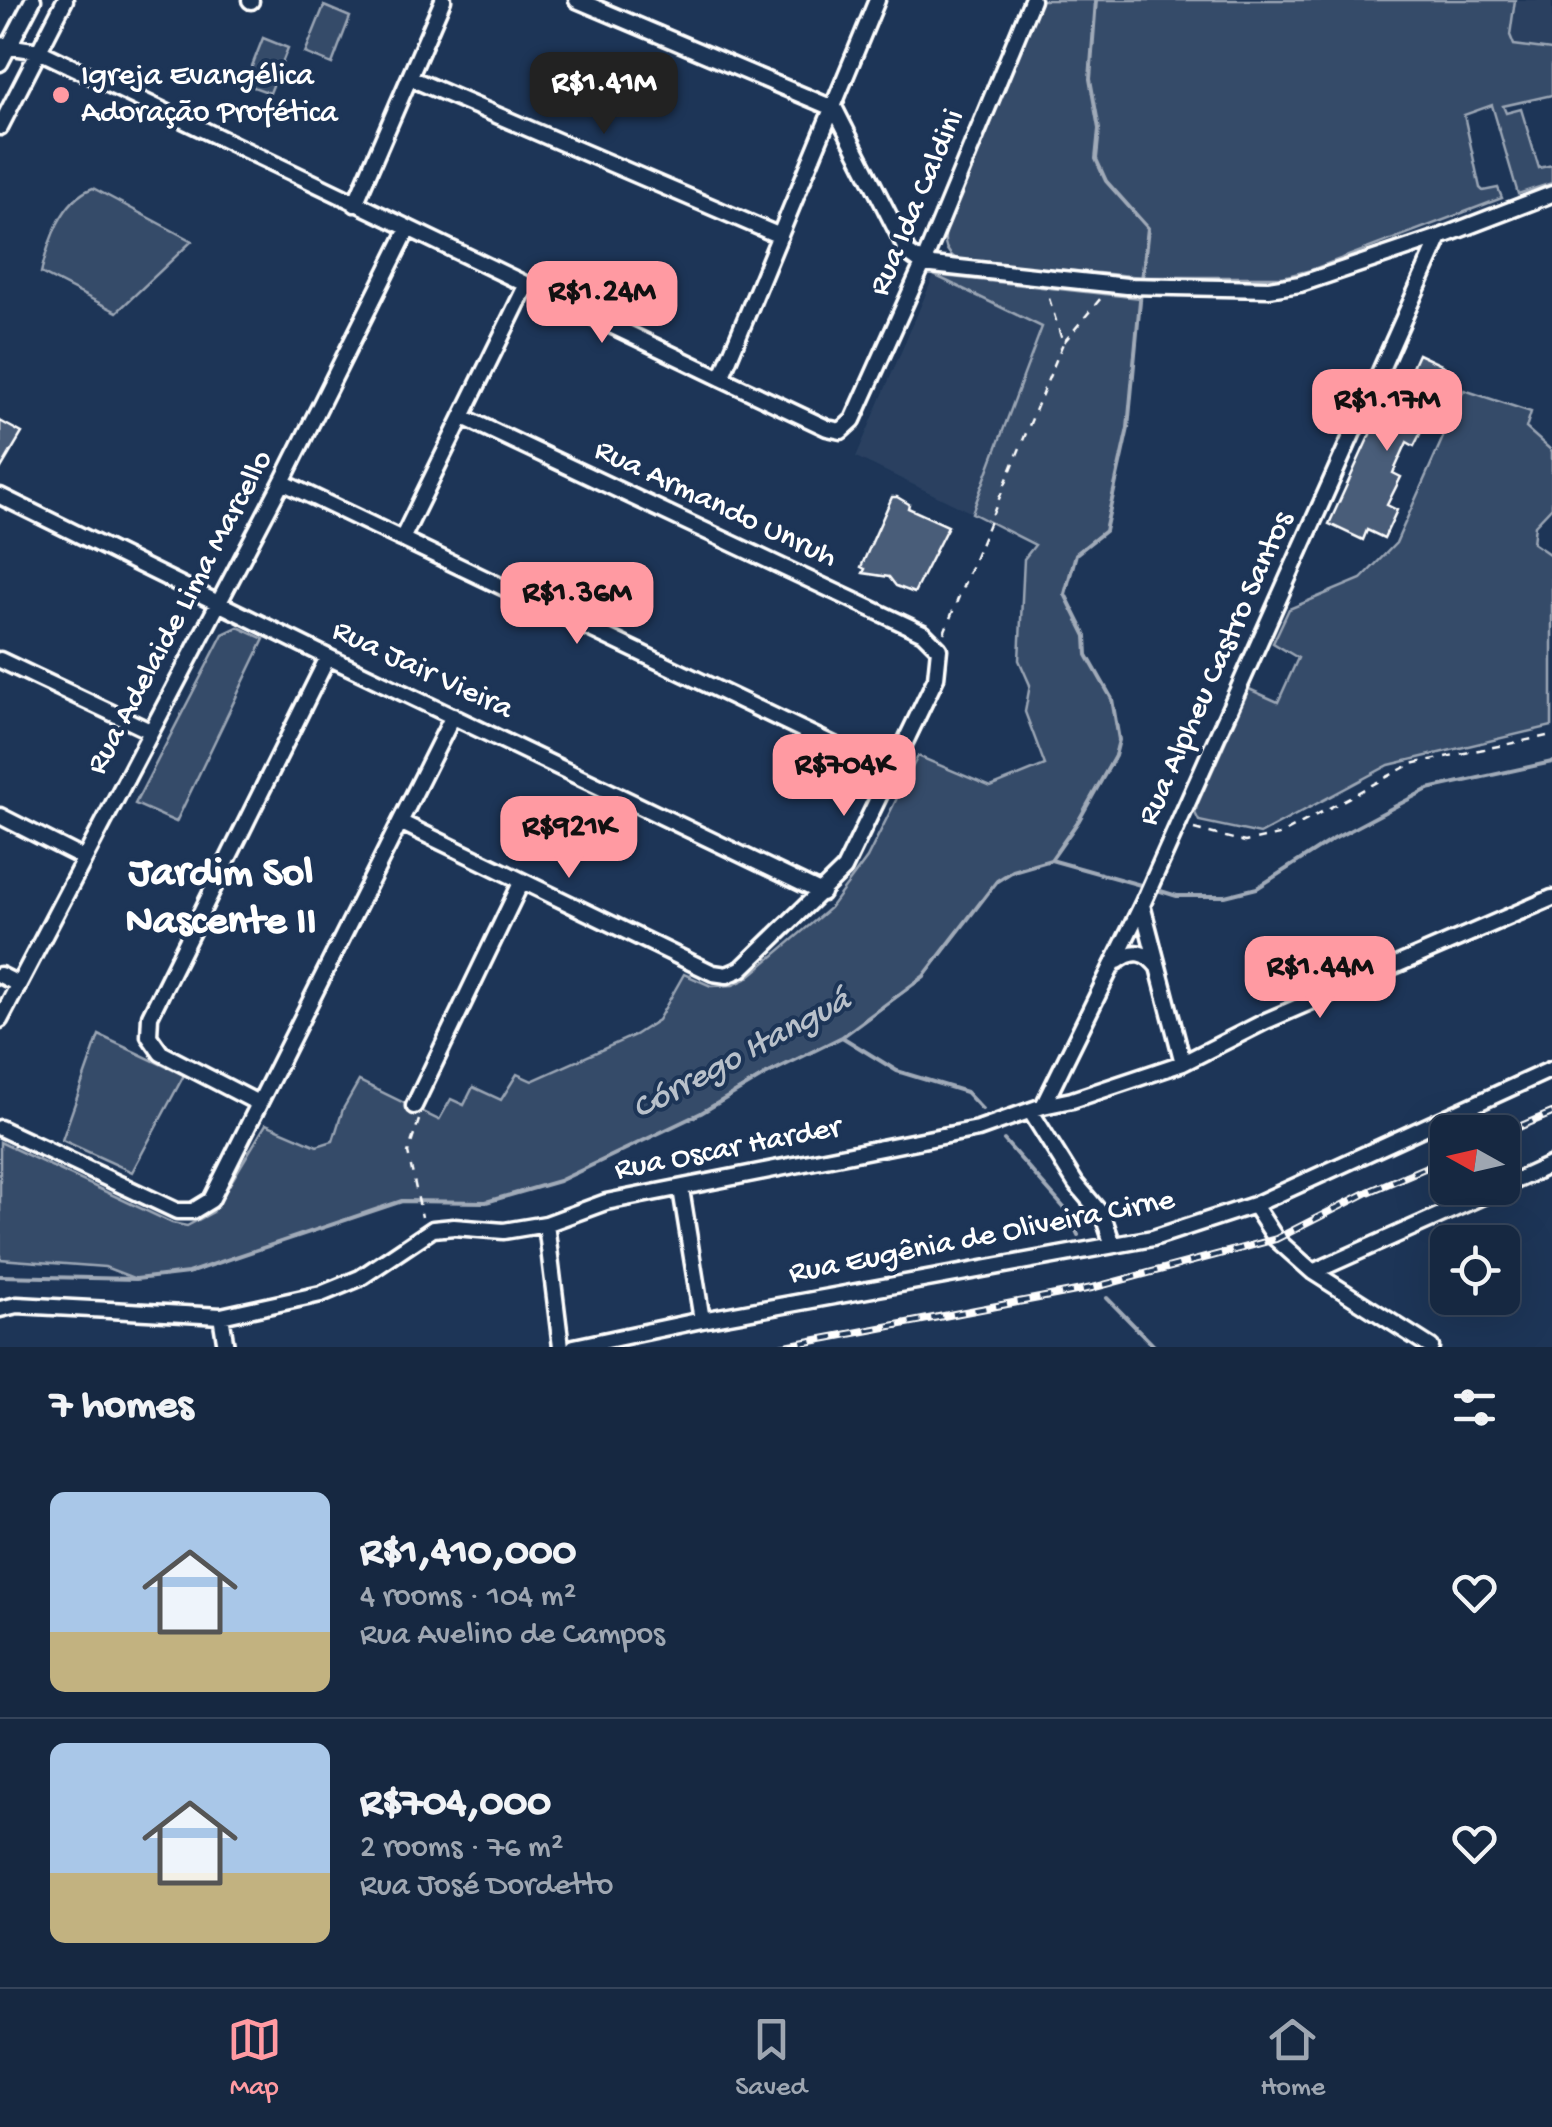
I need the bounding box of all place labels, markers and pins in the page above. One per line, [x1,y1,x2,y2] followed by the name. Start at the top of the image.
[512,52,696,137] pin: R$1.41M
[81,58,339,133] place label: Igreja Evangélica Adoração Profética
[50,84,72,106] marker: Igreja Evangélica Adoração Profética
[510,261,694,346] pin: R$1.24M
[1295,369,1479,454] pin: R$1.17M
[485,562,669,647] pin: R$1.36M
[763,734,925,819] pin: R$704K
[488,796,650,881] pin: R$921K
[1228,936,1412,1021] pin: R$1.44M

